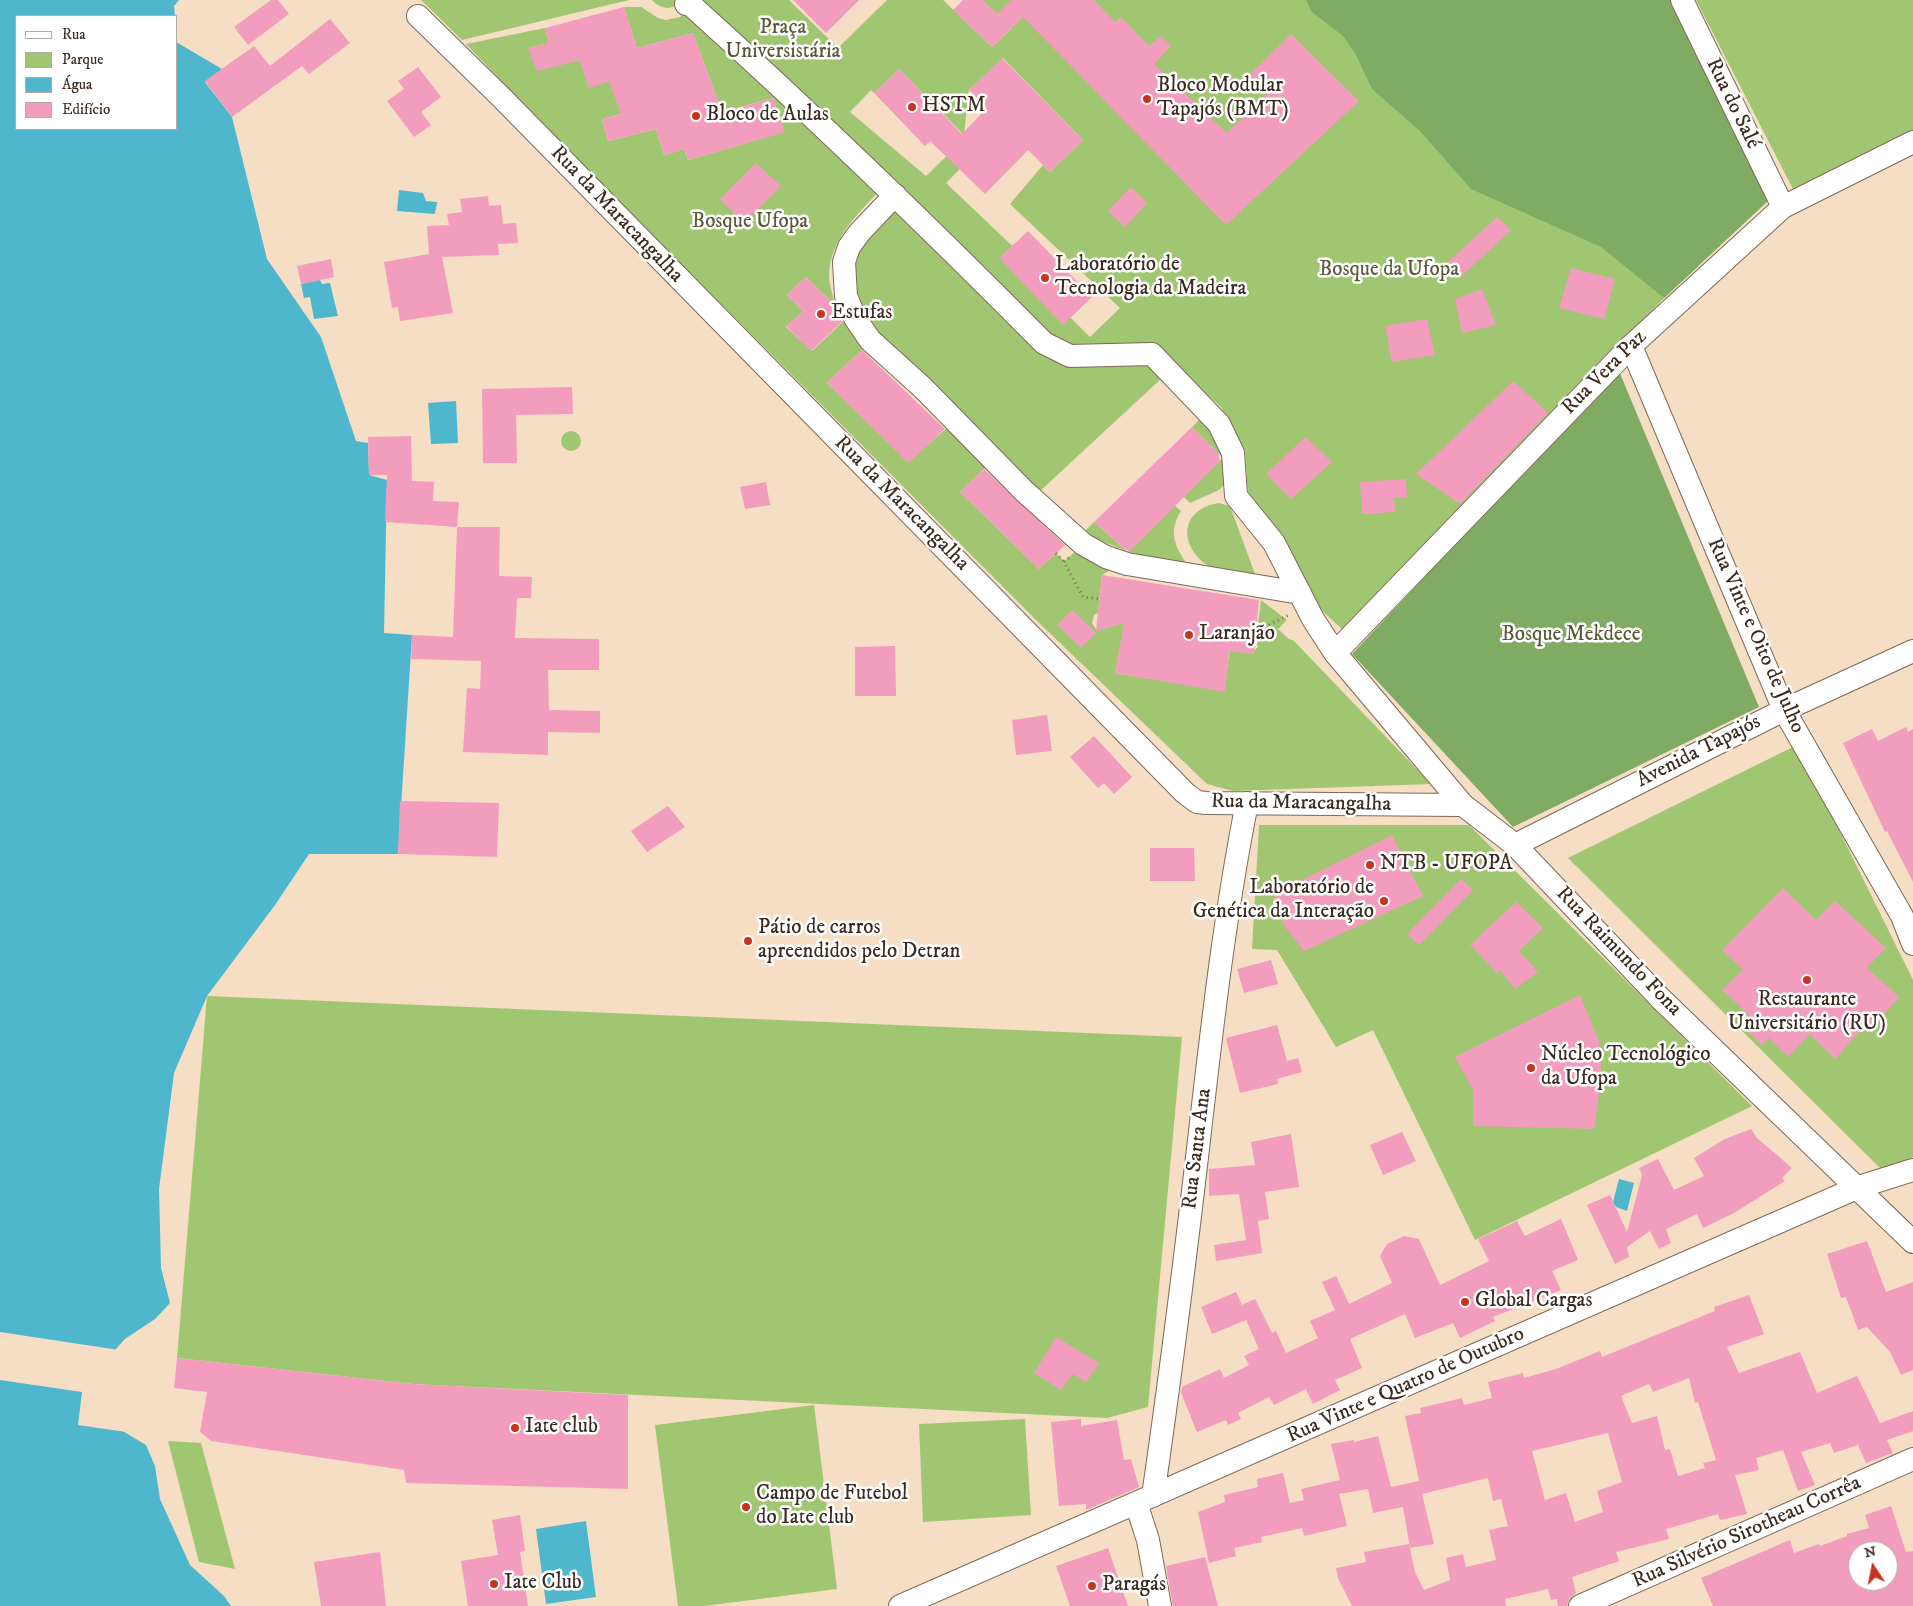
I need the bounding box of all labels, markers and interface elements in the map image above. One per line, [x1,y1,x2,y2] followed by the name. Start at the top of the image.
[15,15,178,130] legend
[725,16,841,66] park label: Praça Universistária
[62,25,86,44] text: Rua
[62,50,103,69] text: Parque
[1699,55,1765,153] street label: Rua do Salé
[1157,74,1289,124] place label: Bloco Modular Tapajós (BMT)
[62,75,92,94] text: Água
[1141,93,1153,105] marker: Bloco Modular Tapajós (BMT)
[922,94,986,120] place label: HSTM
[62,100,110,119] text: Edifício
[906,101,918,113] marker: HSTM
[706,103,829,129] place label: Bloco de Aulas
[690,110,702,122] marker: Bloco de Aulas
[544,141,688,289] street label: Rua da Maracangalha
[692,210,808,236] park label: Bosque Ufopa
[1055,253,1246,303] place label: Laboratório de Tecnologia da Madeira
[1319,258,1459,284] park label: Bosque da Ufopa
[1039,272,1051,284] marker: Laboratório de Tecnologia da Madeira
[831,301,892,327] place label: Estufas
[815,308,827,320] marker: Estufas
[1557,325,1653,421] street label: Rua Vera Paz
[828,431,974,577] street label: Rua da Maracangalha
[1701,535,1809,737] street label: Rua Vinte e Oito de Julho
[1199,622,1275,648] place label: Laranjão
[1502,623,1640,649] park label: Bosque Mekdece
[1183,629,1195,641] marker: Laranjão
[1633,710,1765,794] street label: Avenida Tapajós
[1210,790,1392,818] street label: Rua da Maracangalha
[1380,852,1513,878] place label: NTB - UFOPA
[1364,859,1376,871] marker: NTB - UFOPA
[1193,876,1374,926] place label: Laboratório de Genética da Interação
[1550,882,1686,1022] street label: Rua Raimundo Fona
[1378,895,1390,907] marker: Laboratório de Genética da Interação
[758,916,961,966] place label: Pátio de carros apreendidos pelo Detran
[742,935,754,947] marker: Pátio de carros apreendidos pelo Detran
[1801,974,1813,986] marker: Restaurante Universitário (RU)
[1728,988,1886,1038] place label: Restaurante Universitário (RU)
[1541,1043,1711,1093] place label: Núcleo Tecnológico da Ufopa
[1525,1062,1537,1074] marker: Núcleo Tecnológico da Ufopa
[1178,1087,1218,1211] street label: Rua Santa Ana
[1475,1289,1593,1315] place label: Global Cargas
[1459,1296,1471,1308] marker: Global Cargas
[1283,1322,1529,1450] street label: Rua Vinte e Quatro de Outubro
[525,1415,598,1441] place label: Iate club
[509,1422,521,1434] marker: Iate club
[1629,1471,1865,1595] street label: Rua Silvério Sirotheau Corrêa
[756,1482,908,1532] place label: Campo de Futebol do Iate club
[740,1501,752,1513] marker: Campo de Futebol do Iate club
[1848,1541,1898,1591] north arrow
[1863,1542,1878,1562] text: N
[504,1571,582,1597] place label: Iate Club
[1102,1573,1166,1599] place label: Paragás
[488,1578,500,1590] marker: Iate Club
[1086,1580,1098,1592] marker: Paragás

